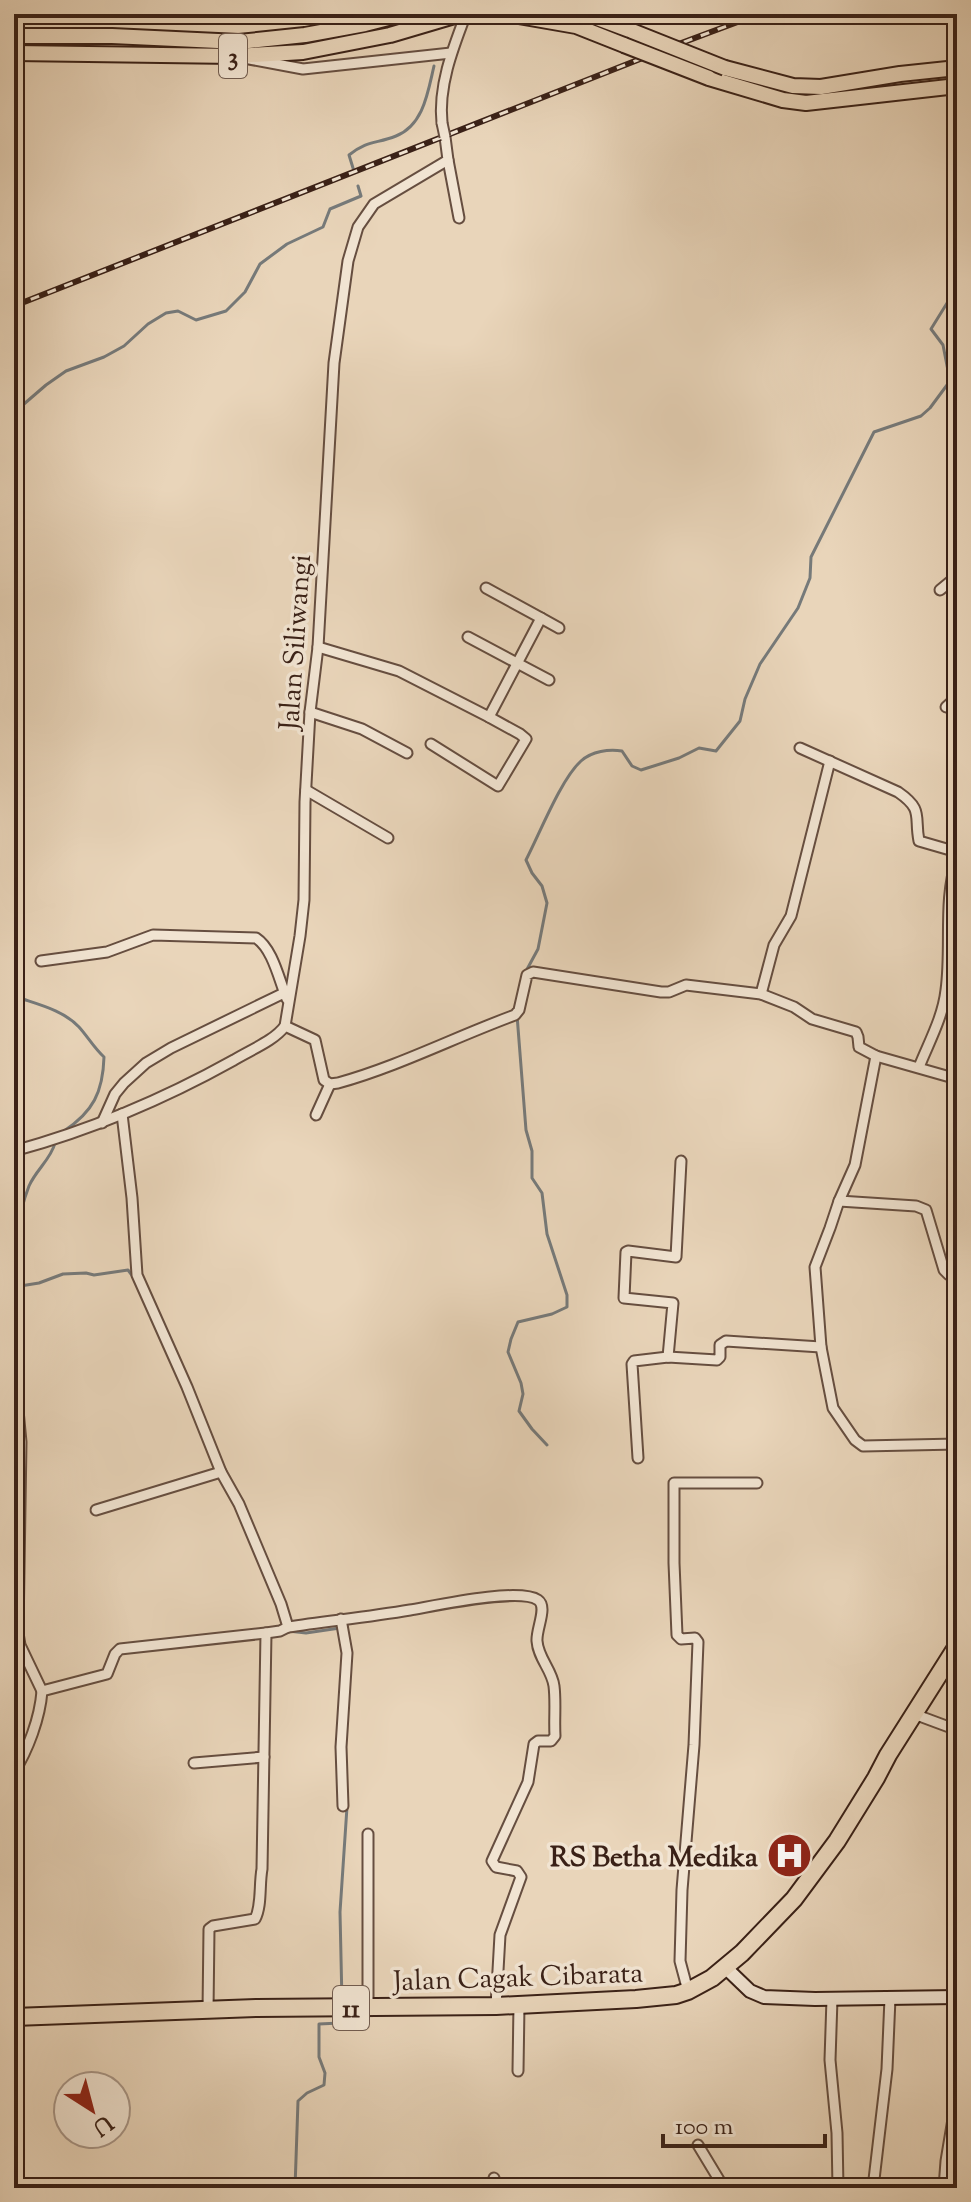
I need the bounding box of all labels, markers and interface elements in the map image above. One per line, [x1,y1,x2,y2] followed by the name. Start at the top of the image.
[219,34,247,78] road number: 3
[271,553,323,734] street label: Jalan Siliwangi
[765,1832,813,1880] hospital icon: RS Betha Medika
[550,1839,758,1879] place label: RS Betha Medika
[390,1955,644,2003] street label: Jalan Cagak Cibarata
[333,1986,369,2030] road number: 11
[52,2070,132,2150] north arrow
[663,2098,825,2148] scale bar
[85,2106,119,2142] text: U
[675,2111,733,2145] text: 100 m

